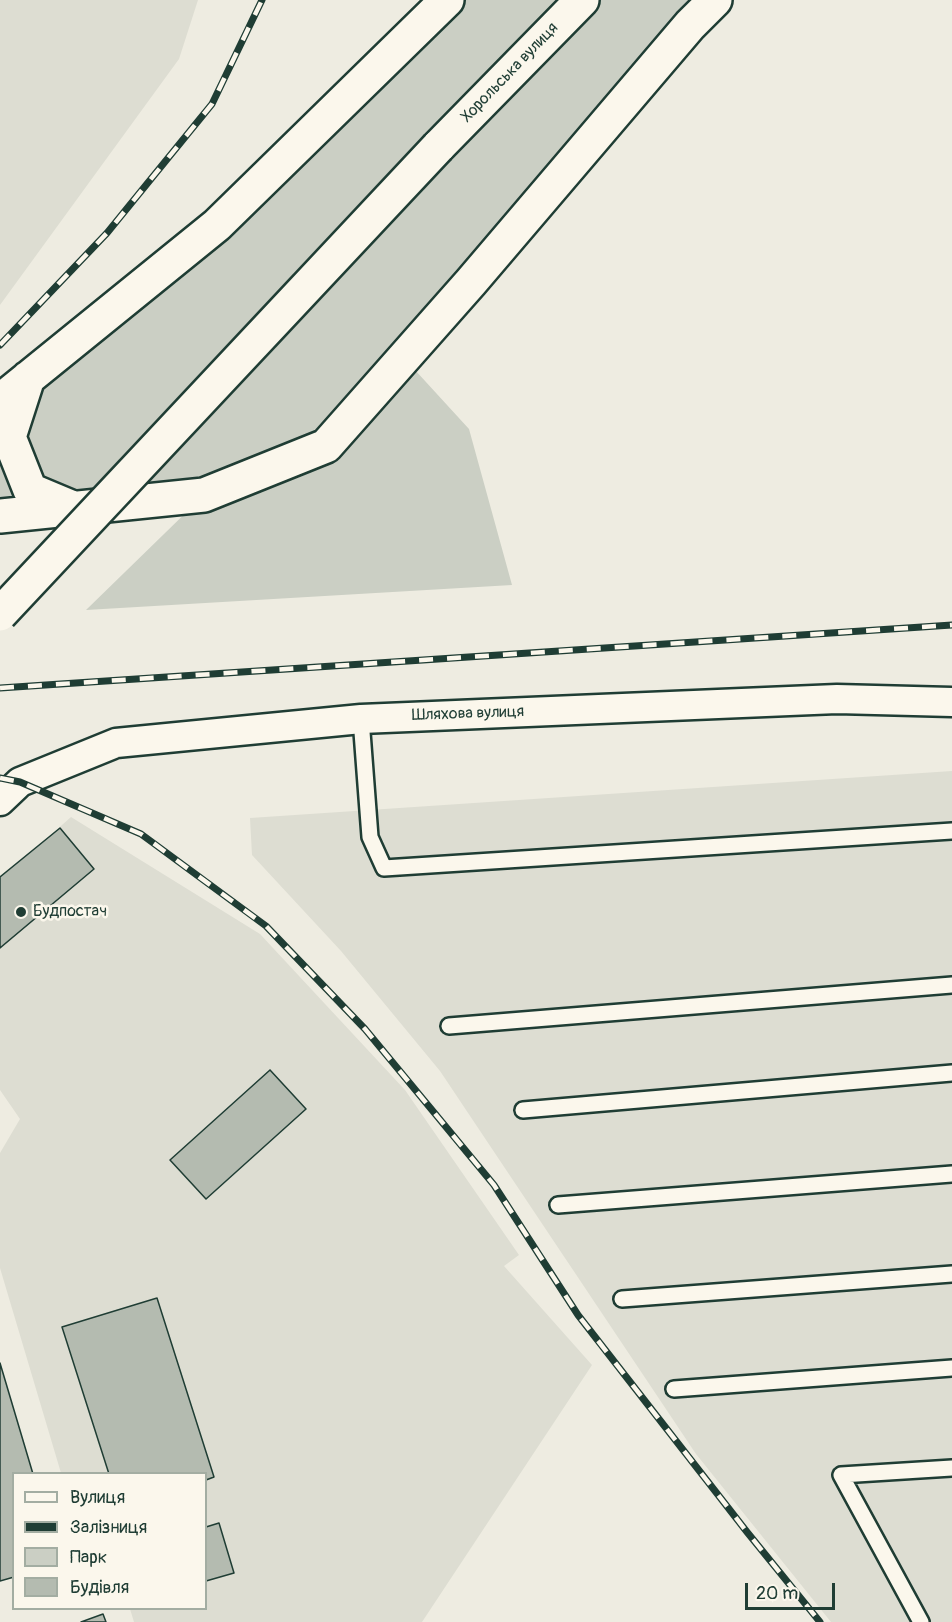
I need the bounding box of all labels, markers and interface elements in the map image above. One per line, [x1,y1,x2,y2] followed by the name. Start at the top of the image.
[457,19,563,127] street label: Хорольська вулиця
[412,702,524,726] street label: Шляхова вулиця
[33,902,107,922] place label: Будпостач
[14,905,28,919] marker: Будпостач
[12,1472,207,1610] legend
[70,1486,125,1509] text: Вулиця
[70,1516,147,1539] text: Залізниця
[70,1546,107,1569] text: Парк
[748,1571,838,1609] scale bar
[70,1576,129,1599] text: Будівля
[756,1582,798,1605] text: 20 m

